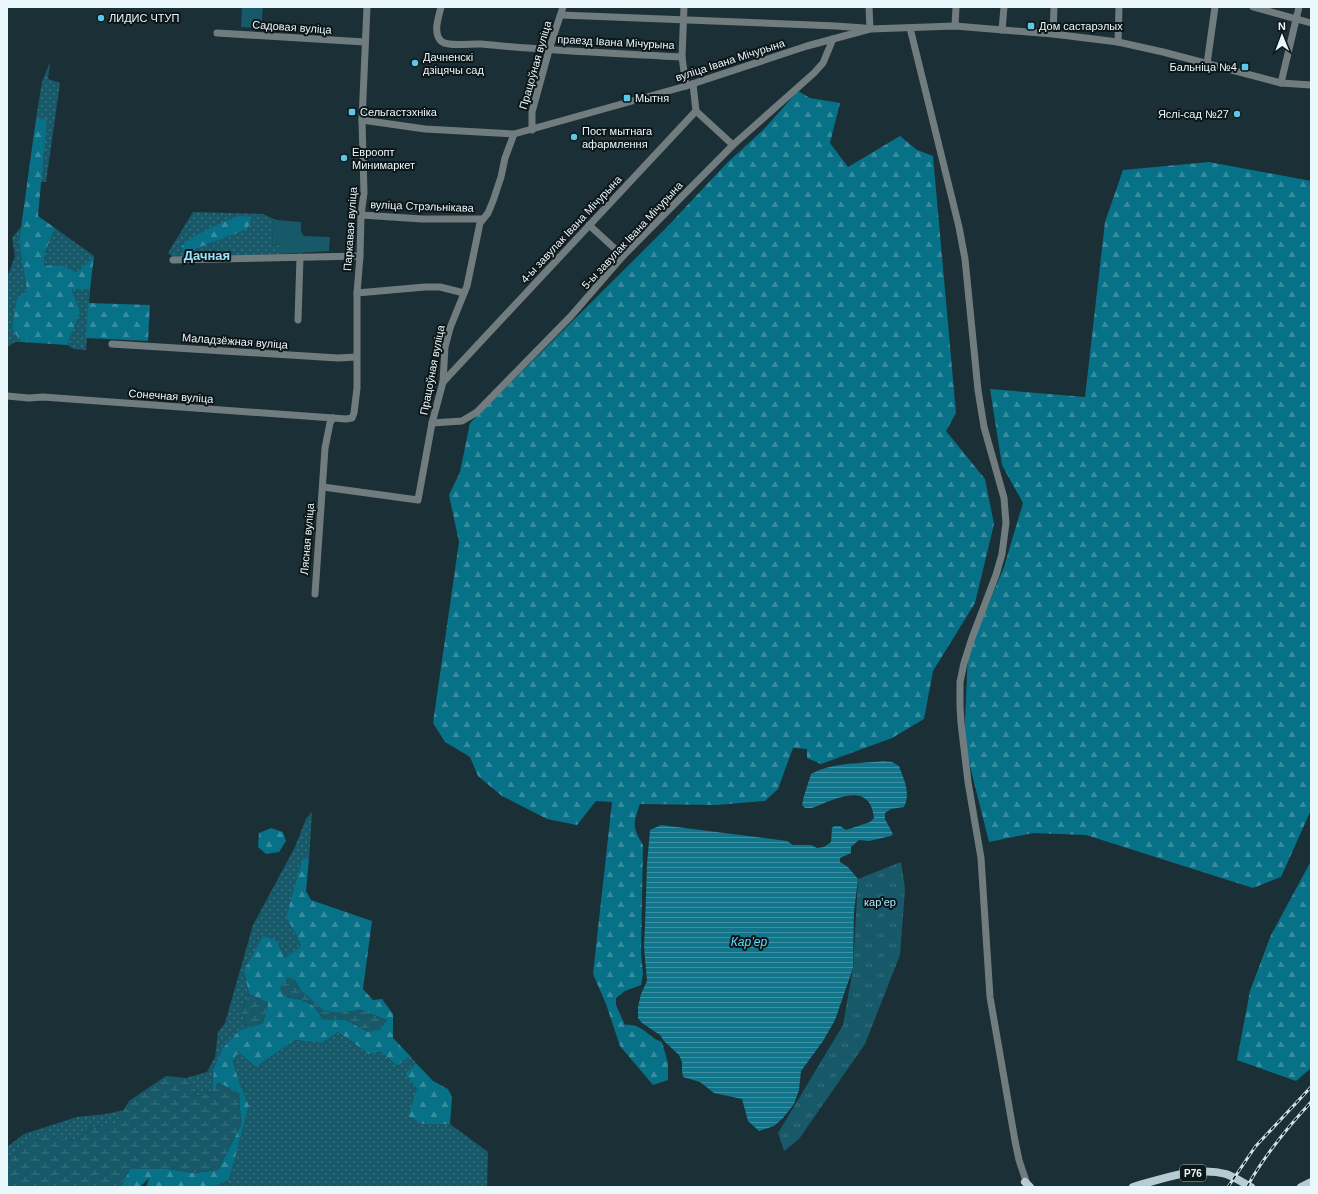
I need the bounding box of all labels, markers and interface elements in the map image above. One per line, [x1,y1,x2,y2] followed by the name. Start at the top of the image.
[109,12,180,24] place label: ЛИДИС ЧТУП
[96,13,106,23] marker: ЛИДИС ЧТУП
[1262,16,1302,56] north arrow
[252,18,333,36] street label: Садовая вуліца
[517,19,554,111] street label: Працоўная вуліца
[1039,20,1123,32] place label: Дом састарэлых
[1278,20,1286,32] text: N
[1026,21,1036,31] marker: Дом састарэлых
[557,33,676,51] street label: праезд Івана Мічурына
[674,36,787,83] street label: вуліца Івана Мічурына
[423,51,484,76] place label: Дачненскі дзіцячы сад
[410,58,420,68] marker: Дачненскі дзіцячы сад
[1170,61,1237,73] place label: Бальніца №4
[1240,62,1250,72] marker: Бальніца №4
[635,92,669,104] place label: Мытня
[622,93,632,103] marker: Мытня
[360,106,438,118] place label: Сельгастэхніка
[347,107,357,117] marker: Сельгастэхніка
[1158,108,1229,120] place label: Яслі-сад №27
[1232,109,1242,119] marker: Яслі-сад №27
[582,125,653,150] place label: Пост мытнага афармлення
[569,132,579,142] marker: Пост мытнага афармлення
[352,146,415,171] place label: Евроопт Минимаркет
[339,153,349,163] marker: Евроопт Минимаркет
[518,172,624,285] street label: 4-ы завулак Івана Мічурына
[579,178,685,291] street label: 5-ы завулак Івана Мічурына
[341,186,359,271] street label: Паркавая вуліца
[370,198,475,214] street label: вуліца Стрэльнікава
[184,248,230,263] district label: Дачная
[417,323,447,416] street label: Працоўная вуліца
[182,331,289,351] street label: Маладзёжная вуліца
[128,387,215,405] street label: Сонечная вуліца
[298,502,316,575] street label: Лясная вуліца
[864,896,896,908] park label: карʼер
[731,935,768,949] water label: Карʼер
[1180,1165,1206,1181] road number: Р76

